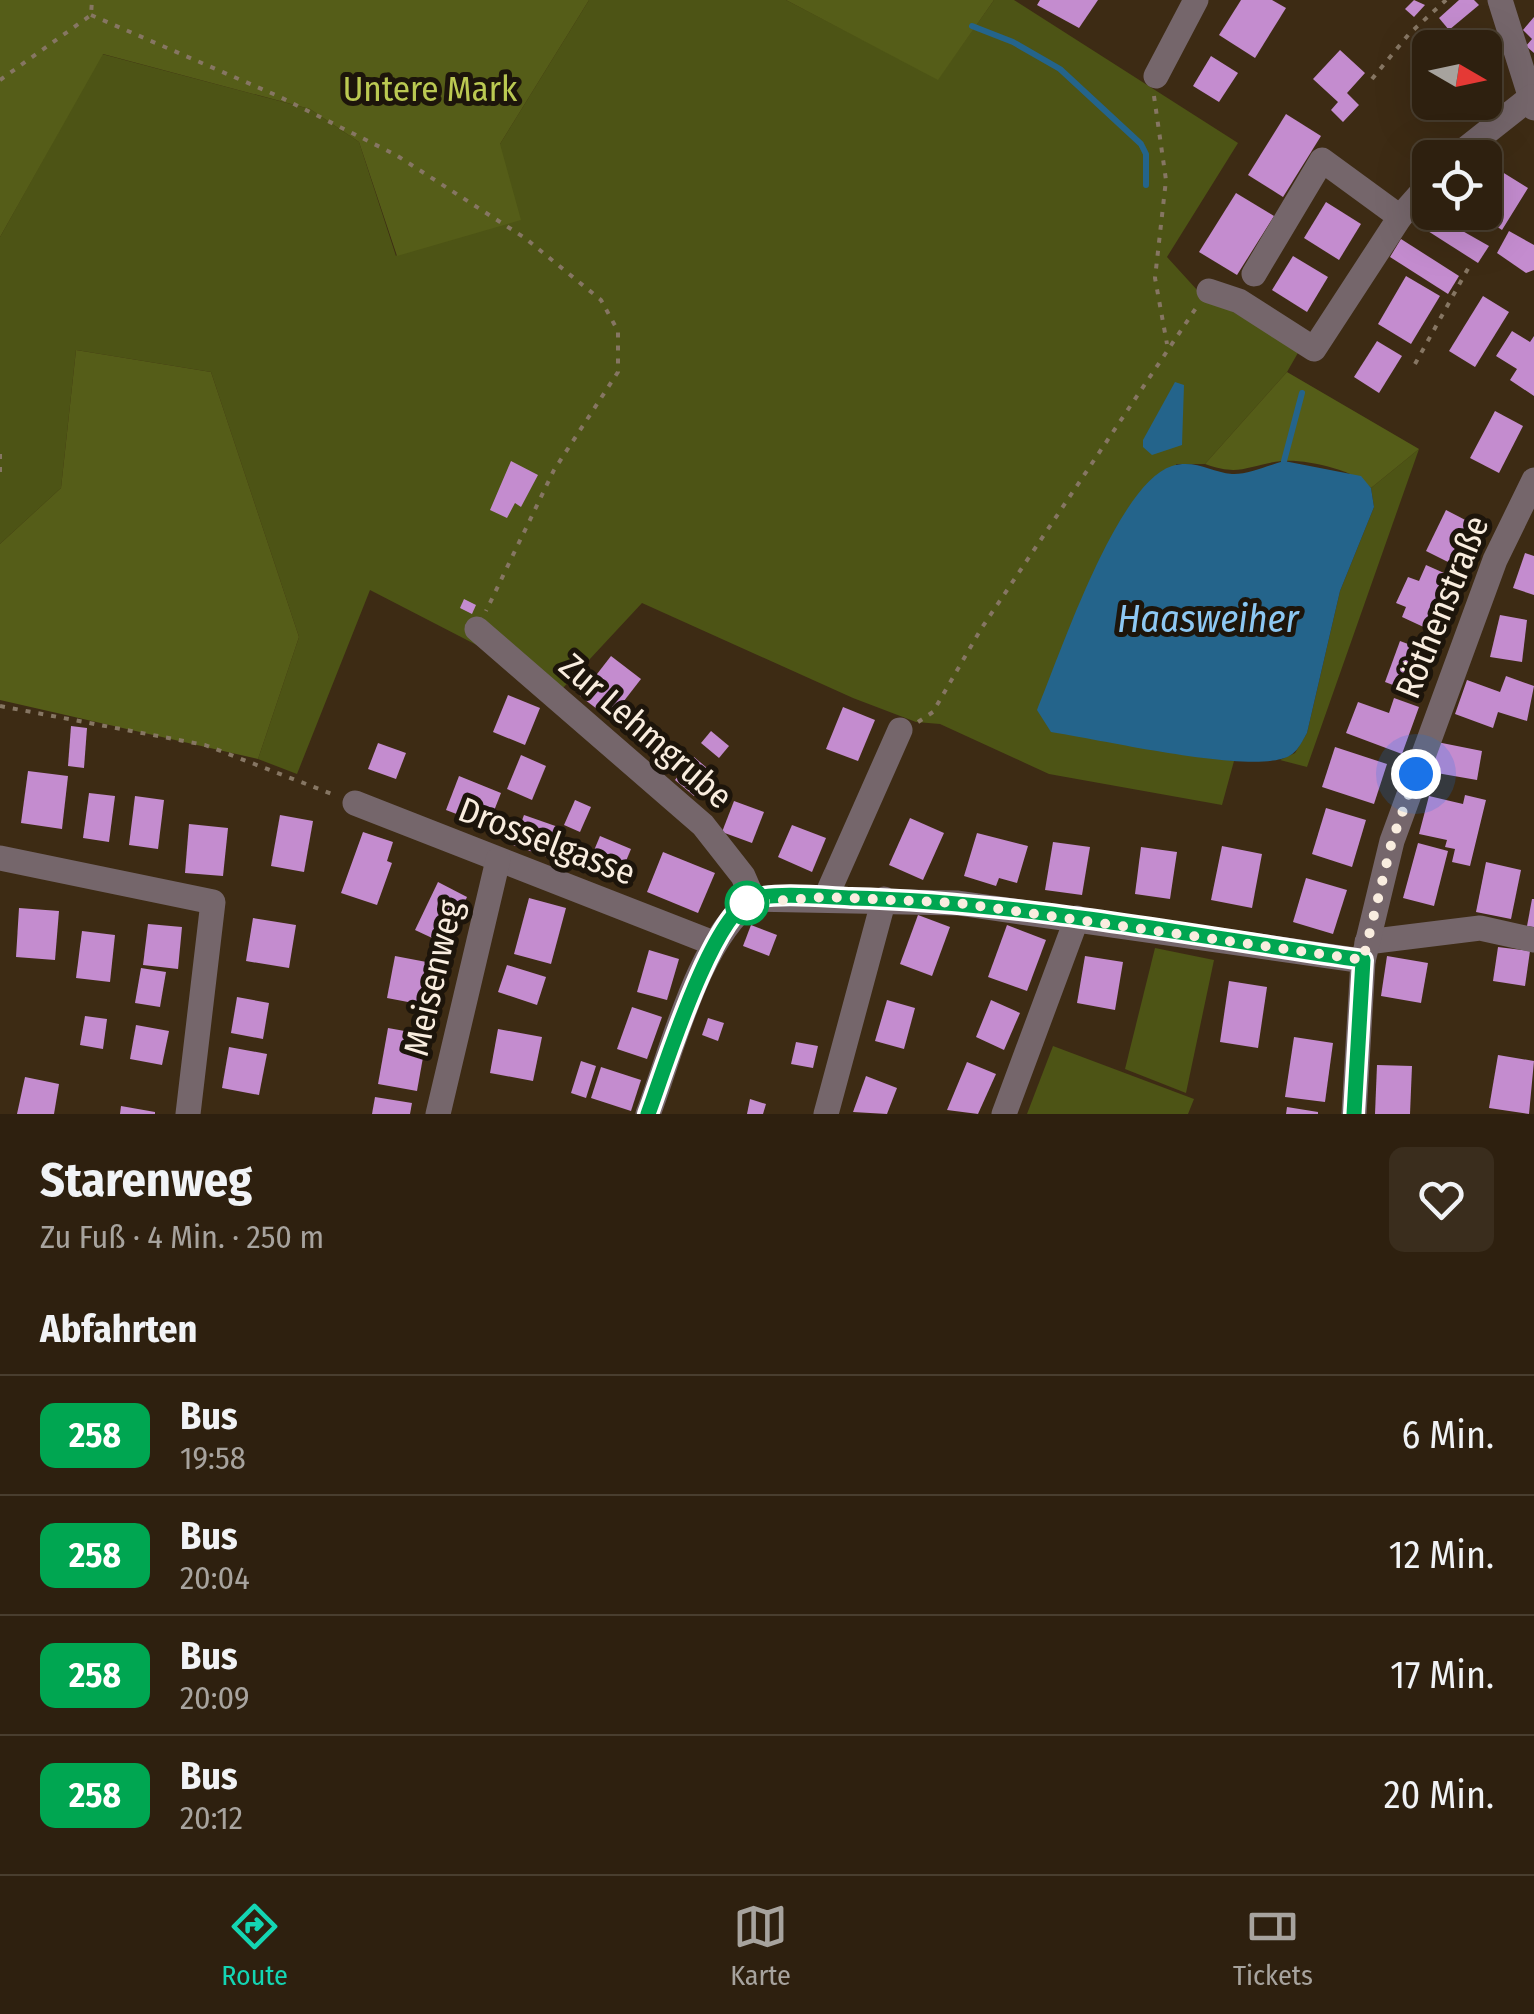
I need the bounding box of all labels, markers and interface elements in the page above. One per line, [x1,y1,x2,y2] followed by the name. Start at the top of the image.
[1412,30,1502,120] north arrow
[1412,30,1502,230] map controls
[343,68,518,110] park label: Untere Mark
[1412,140,1502,230] button: locate
[1386,510,1498,704] street label: Röthenstraße
[1117,596,1301,642] water label: Haasweiher
[551,645,741,817] street label: Zur Lehmgrube
[1391,749,1441,799] your location
[453,788,641,894] street label: Drosselgasse
[726,882,768,924] unlabelled marker
[395,896,471,1060] street label: Meisenweg
[1389,1147,1494,1252] button: heart
[40,1151,252,1209] text: Starenweg
[40,1218,324,1256] text: Zu Fuß · 4 Min. · 250 m
[40,1306,198,1352] text: Abfahrten
[180,1393,238,1439] text: Bus
[1402,1412,1494,1458] text: 6 Min.
[69,1414,121,1456] text: 258
[180,1439,246,1477] text: 19:58
[180,1513,238,1559] text: Bus
[1389,1532,1494,1578] text: 12 Min.
[69,1534,121,1576] text: 258
[180,1559,250,1597] text: 20:04
[180,1633,238,1679] text: Bus
[1390,1652,1494,1698] text: 17 Min.
[69,1654,121,1696] text: 258
[180,1679,250,1717] text: 20:09
[180,1753,238,1799] text: Bus
[1384,1772,1494,1818] text: 20 Min.
[69,1774,121,1816] text: 258
[180,1799,243,1837] text: 20:12
[221,1899,288,1992] tab: Route
[730,1899,791,1992] tab: Karte
[1233,1899,1313,1992] tab: Tickets

